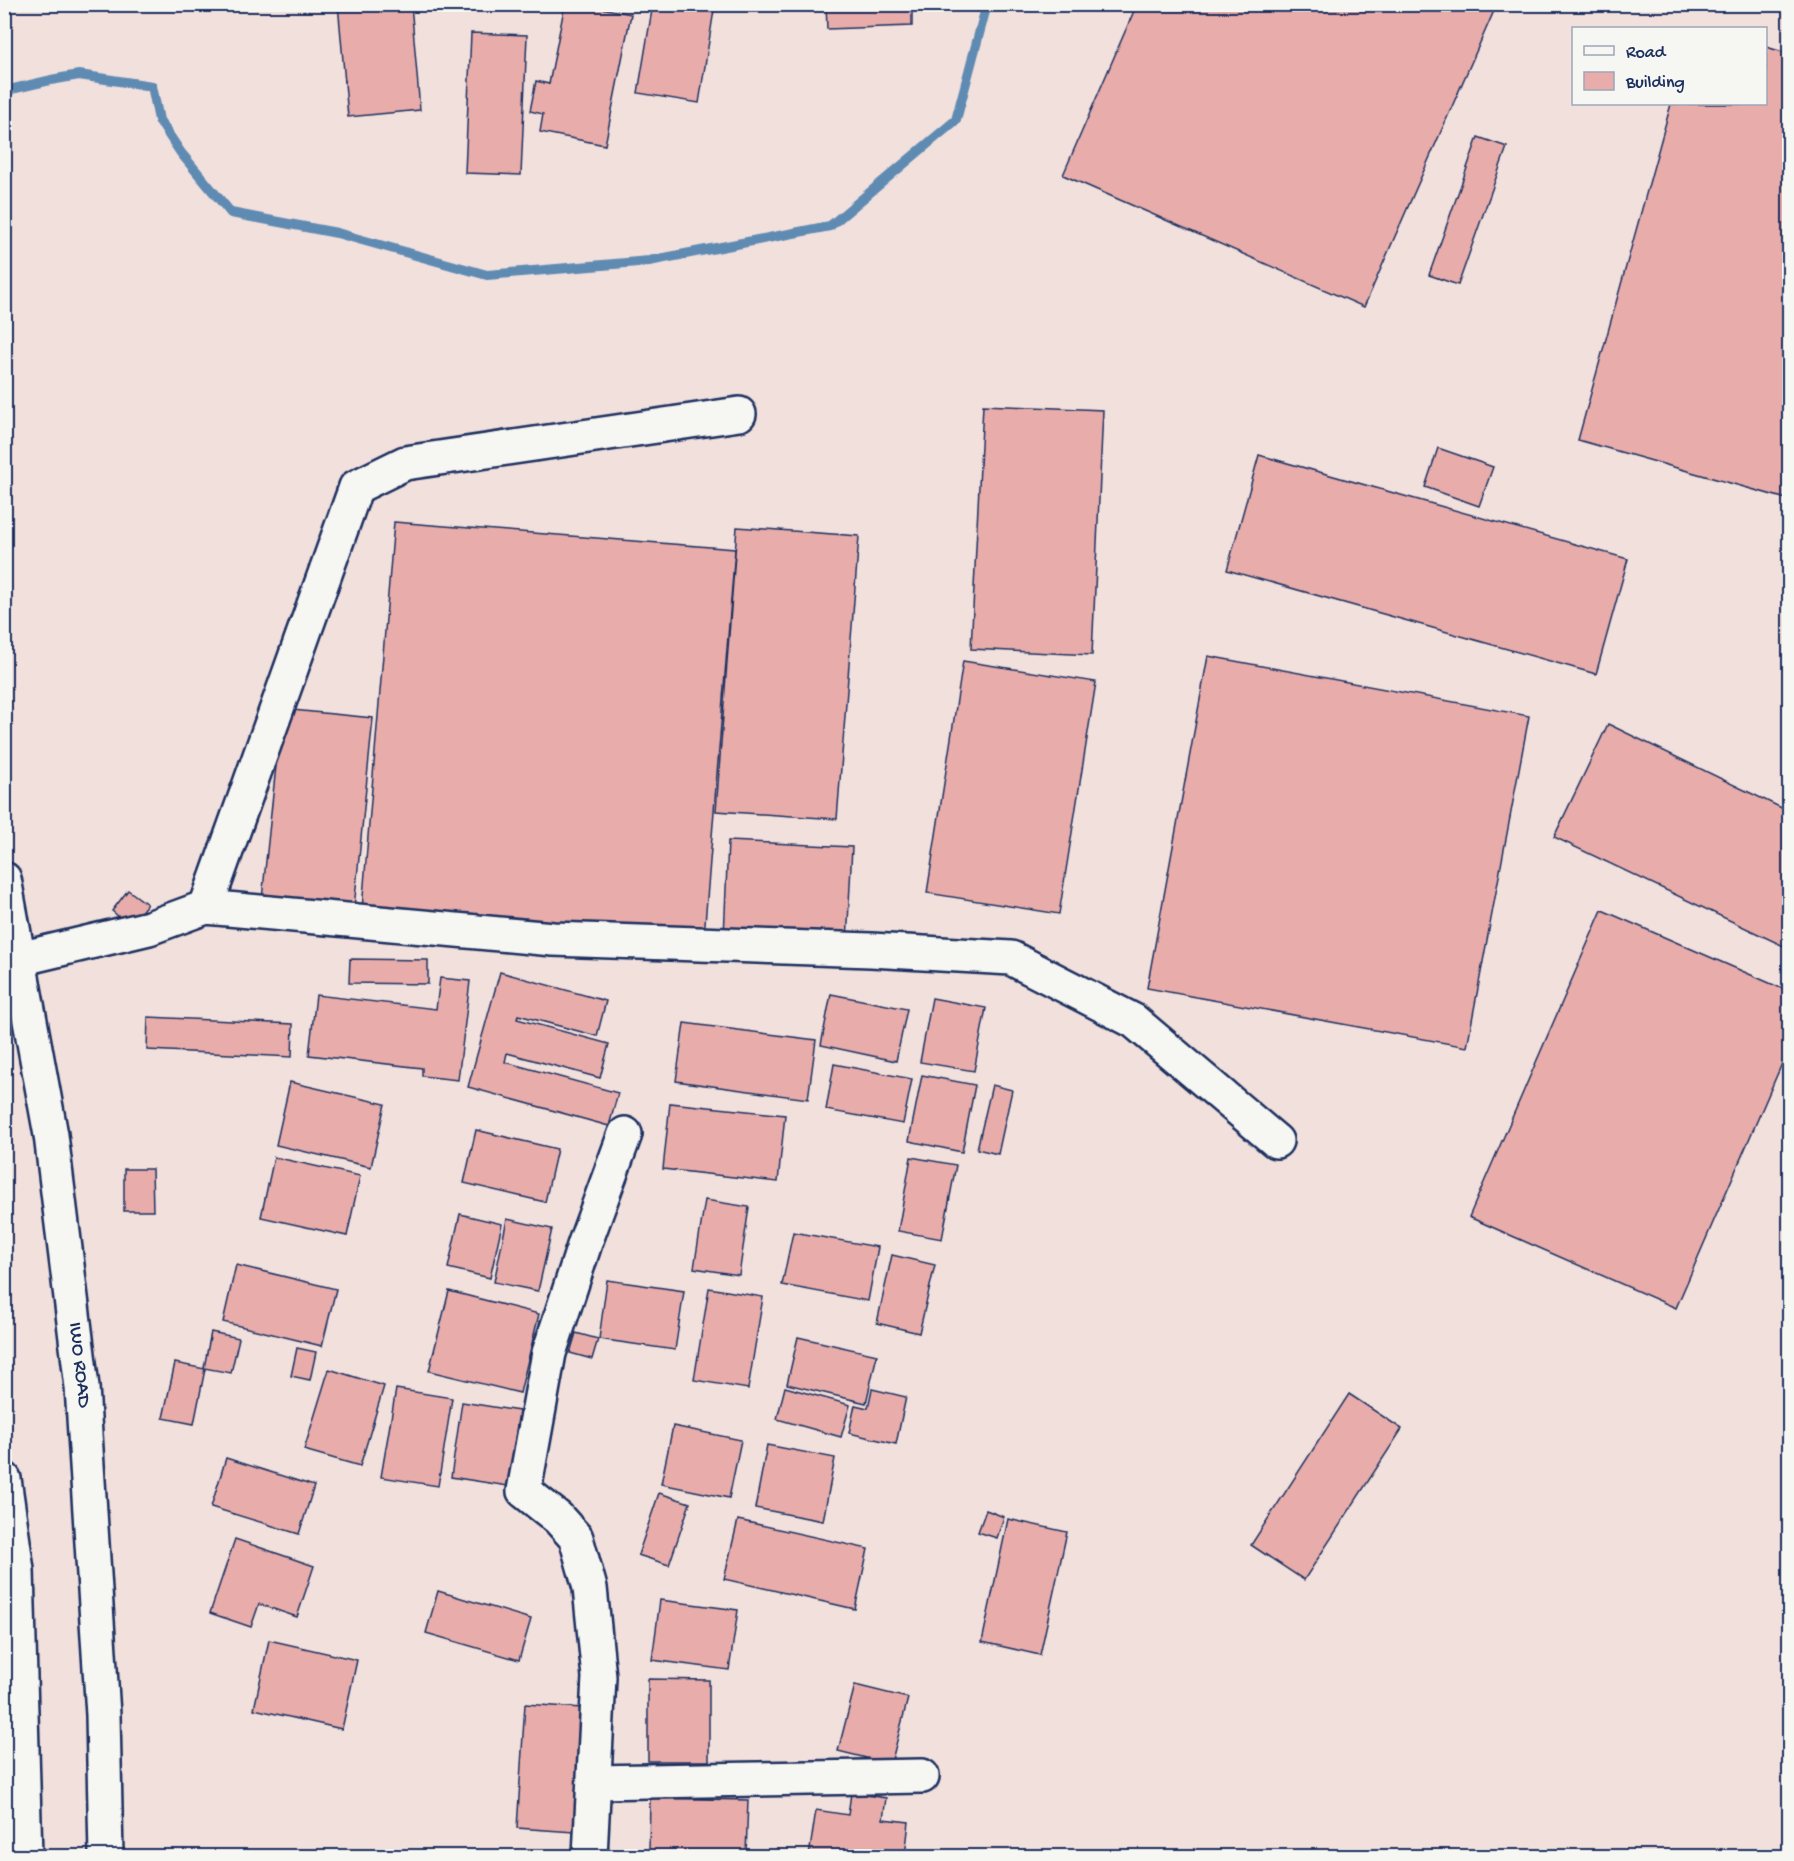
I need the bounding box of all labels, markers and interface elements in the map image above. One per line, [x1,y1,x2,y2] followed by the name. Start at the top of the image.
[1572,27,1767,105] legend
[1626,43,1667,64] text: Road
[1625,73,1685,94] text: Building
[63,1321,95,1409] street label: IWO ROAD

